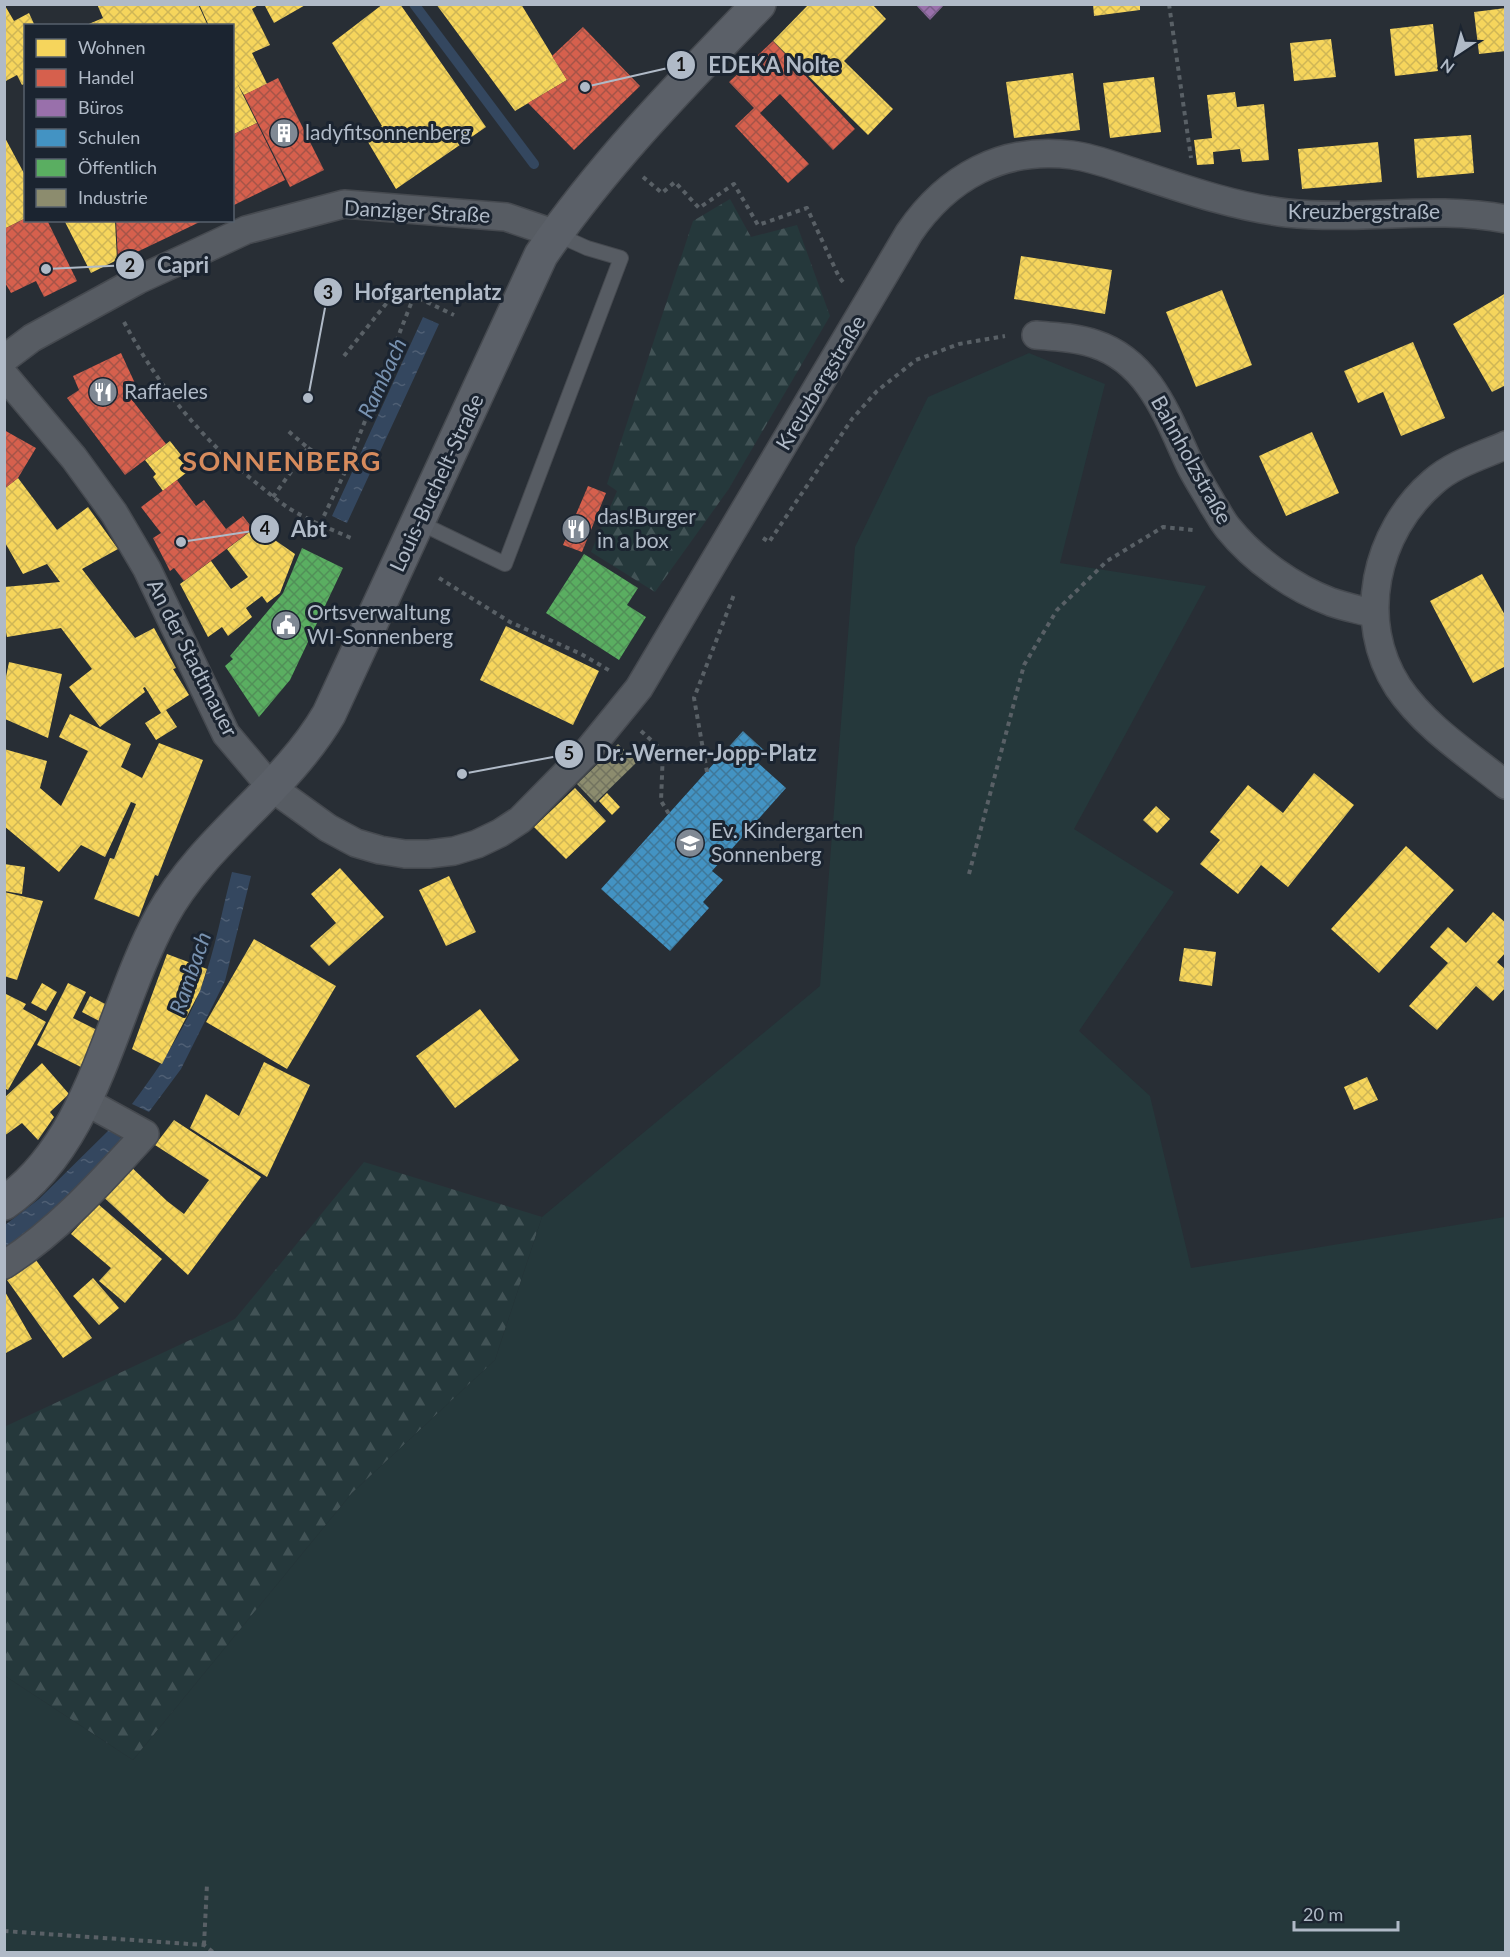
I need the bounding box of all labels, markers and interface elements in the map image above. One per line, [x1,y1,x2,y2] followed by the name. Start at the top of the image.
[24,24,234,222] legend
[1426,24,1486,84] north arrow
[78,36,145,58] text: Wohnen
[666,45,853,85] callout: EDEKA Nolte
[708,51,840,78] text: EDEKA Nolte
[676,53,686,75] text: 1
[1436,55,1457,78] text: N
[78,66,134,88] text: Handel
[78,96,124,118] text: Büros
[268,117,300,149] building icon: ladyfitsonnenberg
[305,119,471,144] place label: ladyfitsonnenberg
[78,126,140,148] text: Schulen
[78,156,157,178] text: Öffentlich
[78,186,148,208] text: Industrie
[343,194,491,227] street label: Danziger Straße
[1288,198,1440,223] street label: Kreuzbergstraße
[115,245,221,285] callout: Capri
[157,251,209,278] text: Capri
[125,254,135,276] text: 2
[313,272,514,312] callout: Hofgartenplatz
[354,278,502,305] text: Hofgartenplatz
[323,281,333,303] text: 3
[770,310,870,454] street label: Kreuzbergstraße
[351,333,412,422] water label: Rambach
[87,376,119,408] restaurant icon: Raffaeles
[124,378,208,403] place label: Raffaeles
[383,389,488,575] street label: Louis-Buchelt-Straße
[1147,391,1238,528] street label: Bahnholzstraße
[182,444,382,477] district label: SONNENBERG
[597,503,696,552] place label: das!Burger in a box
[250,509,339,549] callout: Abt
[560,513,592,545] restaurant icon: das!Burger in a box
[290,515,328,542] text: Abt
[260,517,270,539] text: 4
[143,575,244,740] street label: An der Stadtmauer
[307,599,453,648] place label: Ortsverwaltung WI-Sonnenberg
[270,609,302,641] public building icon: Ortsverwaltung WI-Sonnenberg
[554,734,829,774] callout: Dr.-Werner-Jopp-Platz
[595,739,817,766] text: Dr.-Werner-Jopp-Platz
[564,742,574,764] text: 5
[711,817,863,866] place label: Ev. Kindergarten Sonnenberg
[674,827,706,859] school or university icon: Ev. Kindergarten Sonnenberg
[163,928,216,1018] water label: Rambach
[1294,1894,1398,1932] scale bar
[1303,1903,1343,1925] text: 20 m

